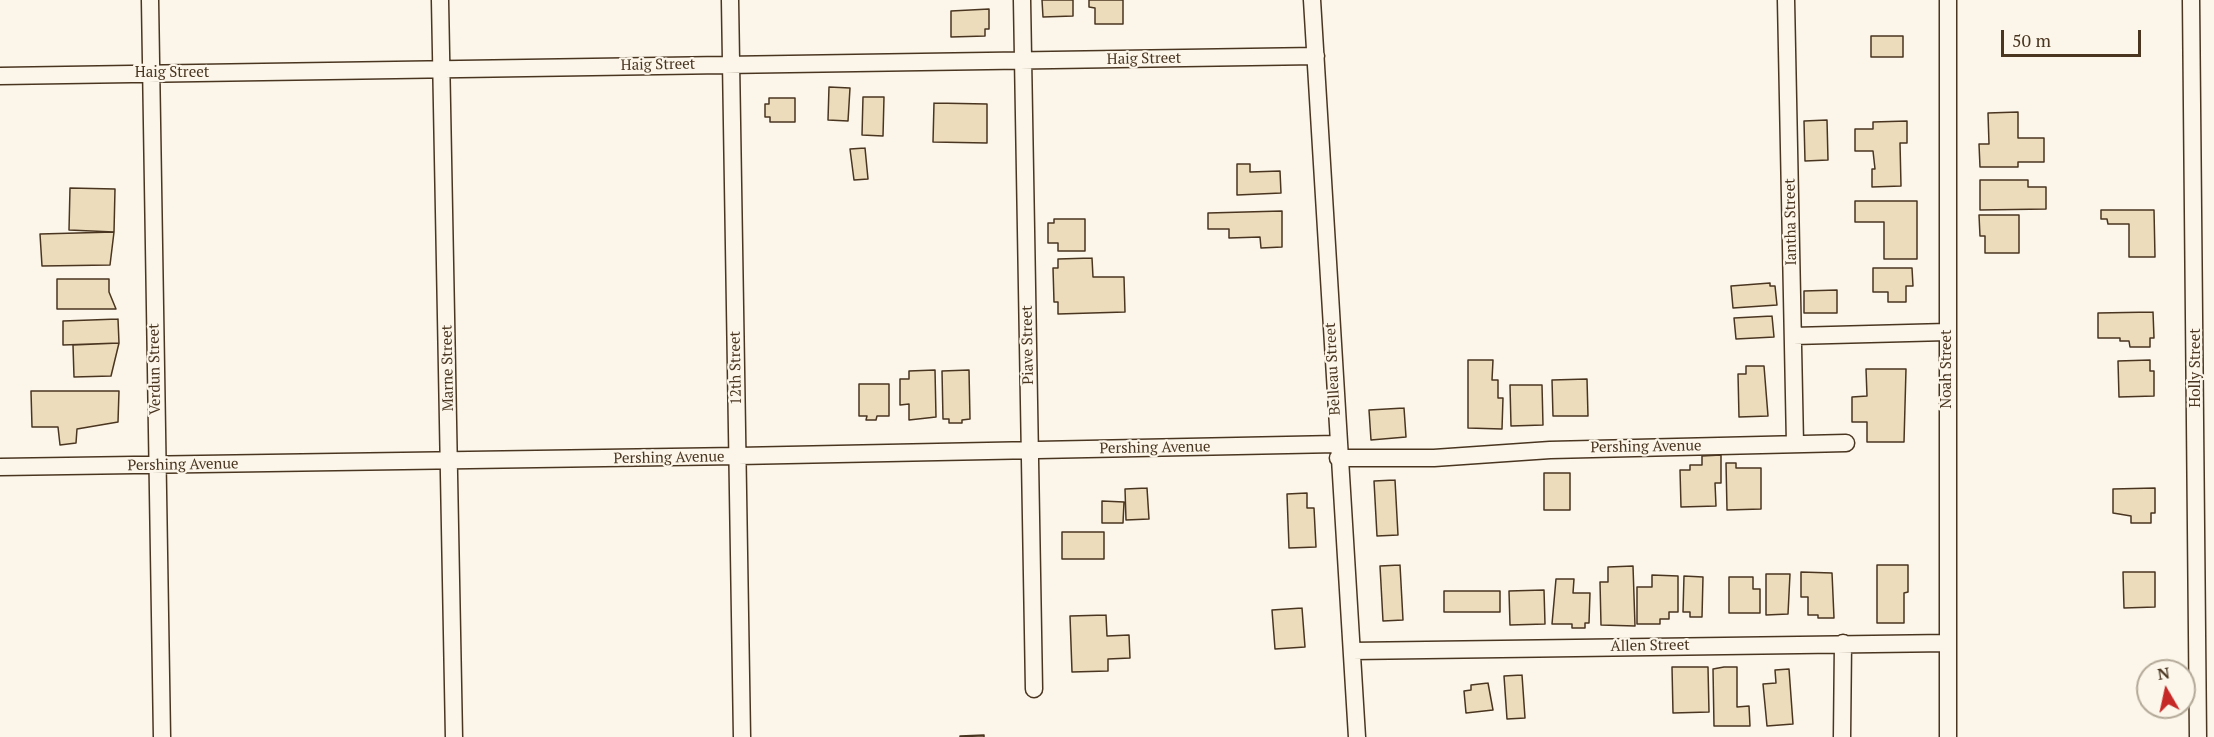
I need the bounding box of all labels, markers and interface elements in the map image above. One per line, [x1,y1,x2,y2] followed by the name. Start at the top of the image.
[2004,18,2144,56] scale bar
[2012,28,2051,52] text: 50 m
[1107,49,1181,69] street label: Haig Street
[621,55,695,75] street label: Haig Street
[135,64,209,82] street label: Haig Street
[1781,178,1801,266] street label: Iantha Street
[1018,305,1038,385] street label: Piave Street
[1322,322,1344,416] street label: Belleau Street
[145,323,165,415] street label: Verdun Street
[438,325,458,411] street label: Marne Street
[2187,328,2205,408] street label: Holly Street
[1938,329,1956,409] street label: Noah Street
[726,331,746,405] street label: 12th Street
[1590,437,1702,457] street label: Pershing Avenue
[1099,438,1211,458] street label: Pershing Avenue
[613,448,725,468] street label: Pershing Avenue
[127,455,239,475] street label: Pershing Avenue
[1610,636,1690,656] street label: Allen Street
[2136,659,2196,719] north arrow
[2156,661,2171,685] text: N

